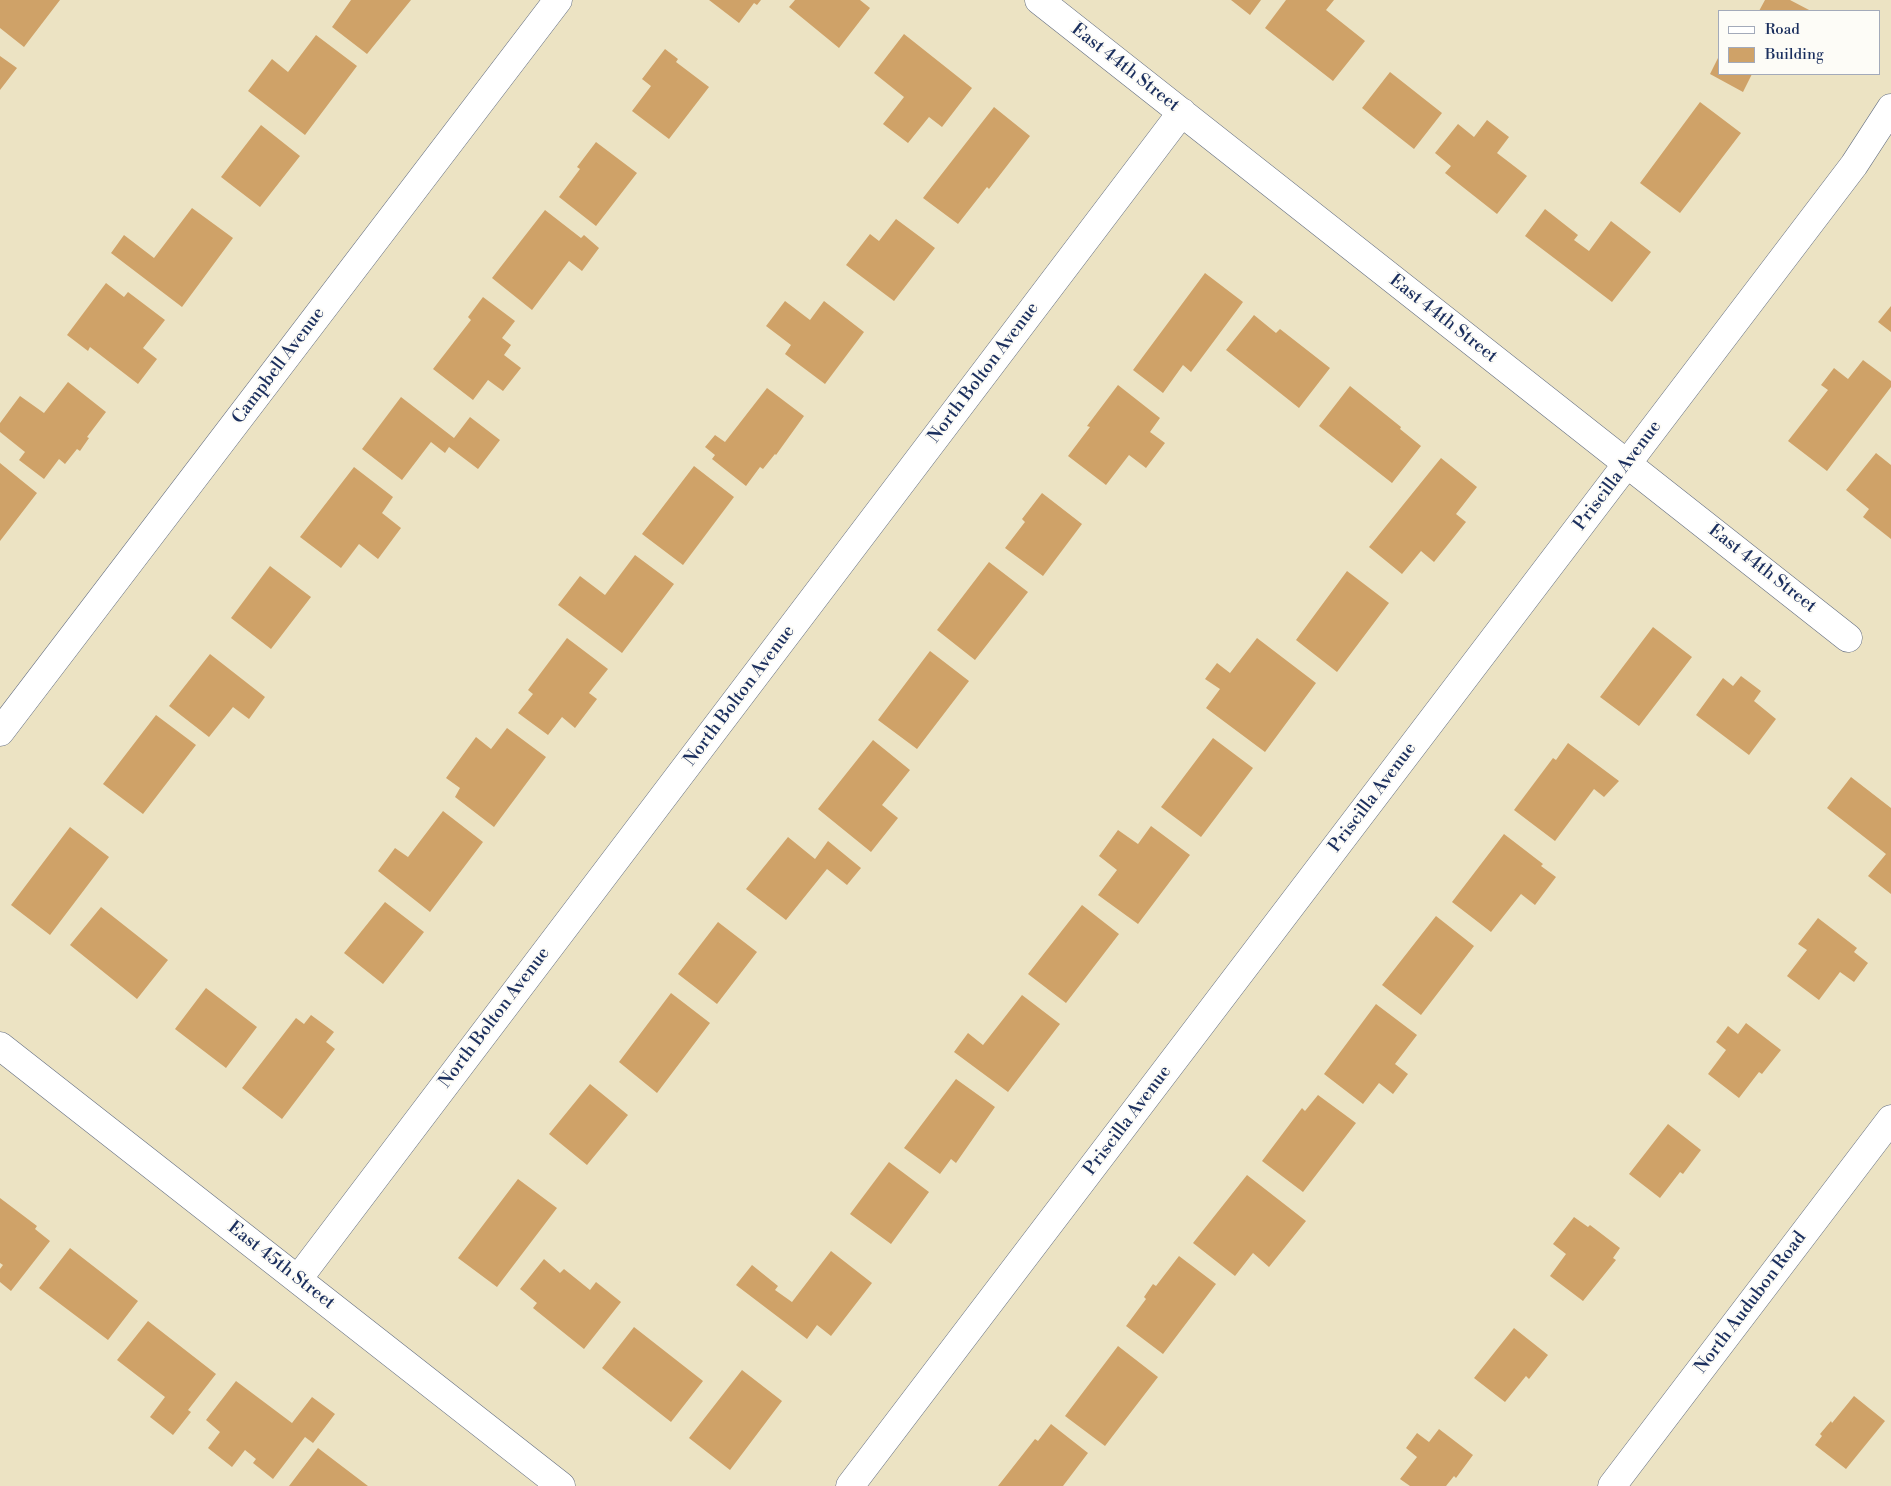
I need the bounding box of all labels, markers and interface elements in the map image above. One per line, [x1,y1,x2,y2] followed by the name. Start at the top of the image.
[1718,10,1881,75] legend
[1067,19,1183,117] street label: East 44th Street
[1765,20,1800,39] text: Road
[1765,45,1824,64] text: Building
[1385,270,1501,368] street label: East 44th Street
[924,298,1044,448] street label: North Bolton Avenue
[228,303,330,429] street label: Campbell Avenue
[1570,417,1666,535] street label: Priscilla Avenue
[1704,520,1820,618] street label: East 44th Street
[680,621,800,771] street label: North Bolton Avenue
[1325,739,1421,857] street label: Priscilla Avenue
[435,943,555,1093] street label: North Bolton Avenue
[1080,1062,1176,1180] street label: Priscilla Avenue
[223,1217,339,1315] street label: East 45th Street
[1691,1228,1811,1378] street label: North Audubon Road

